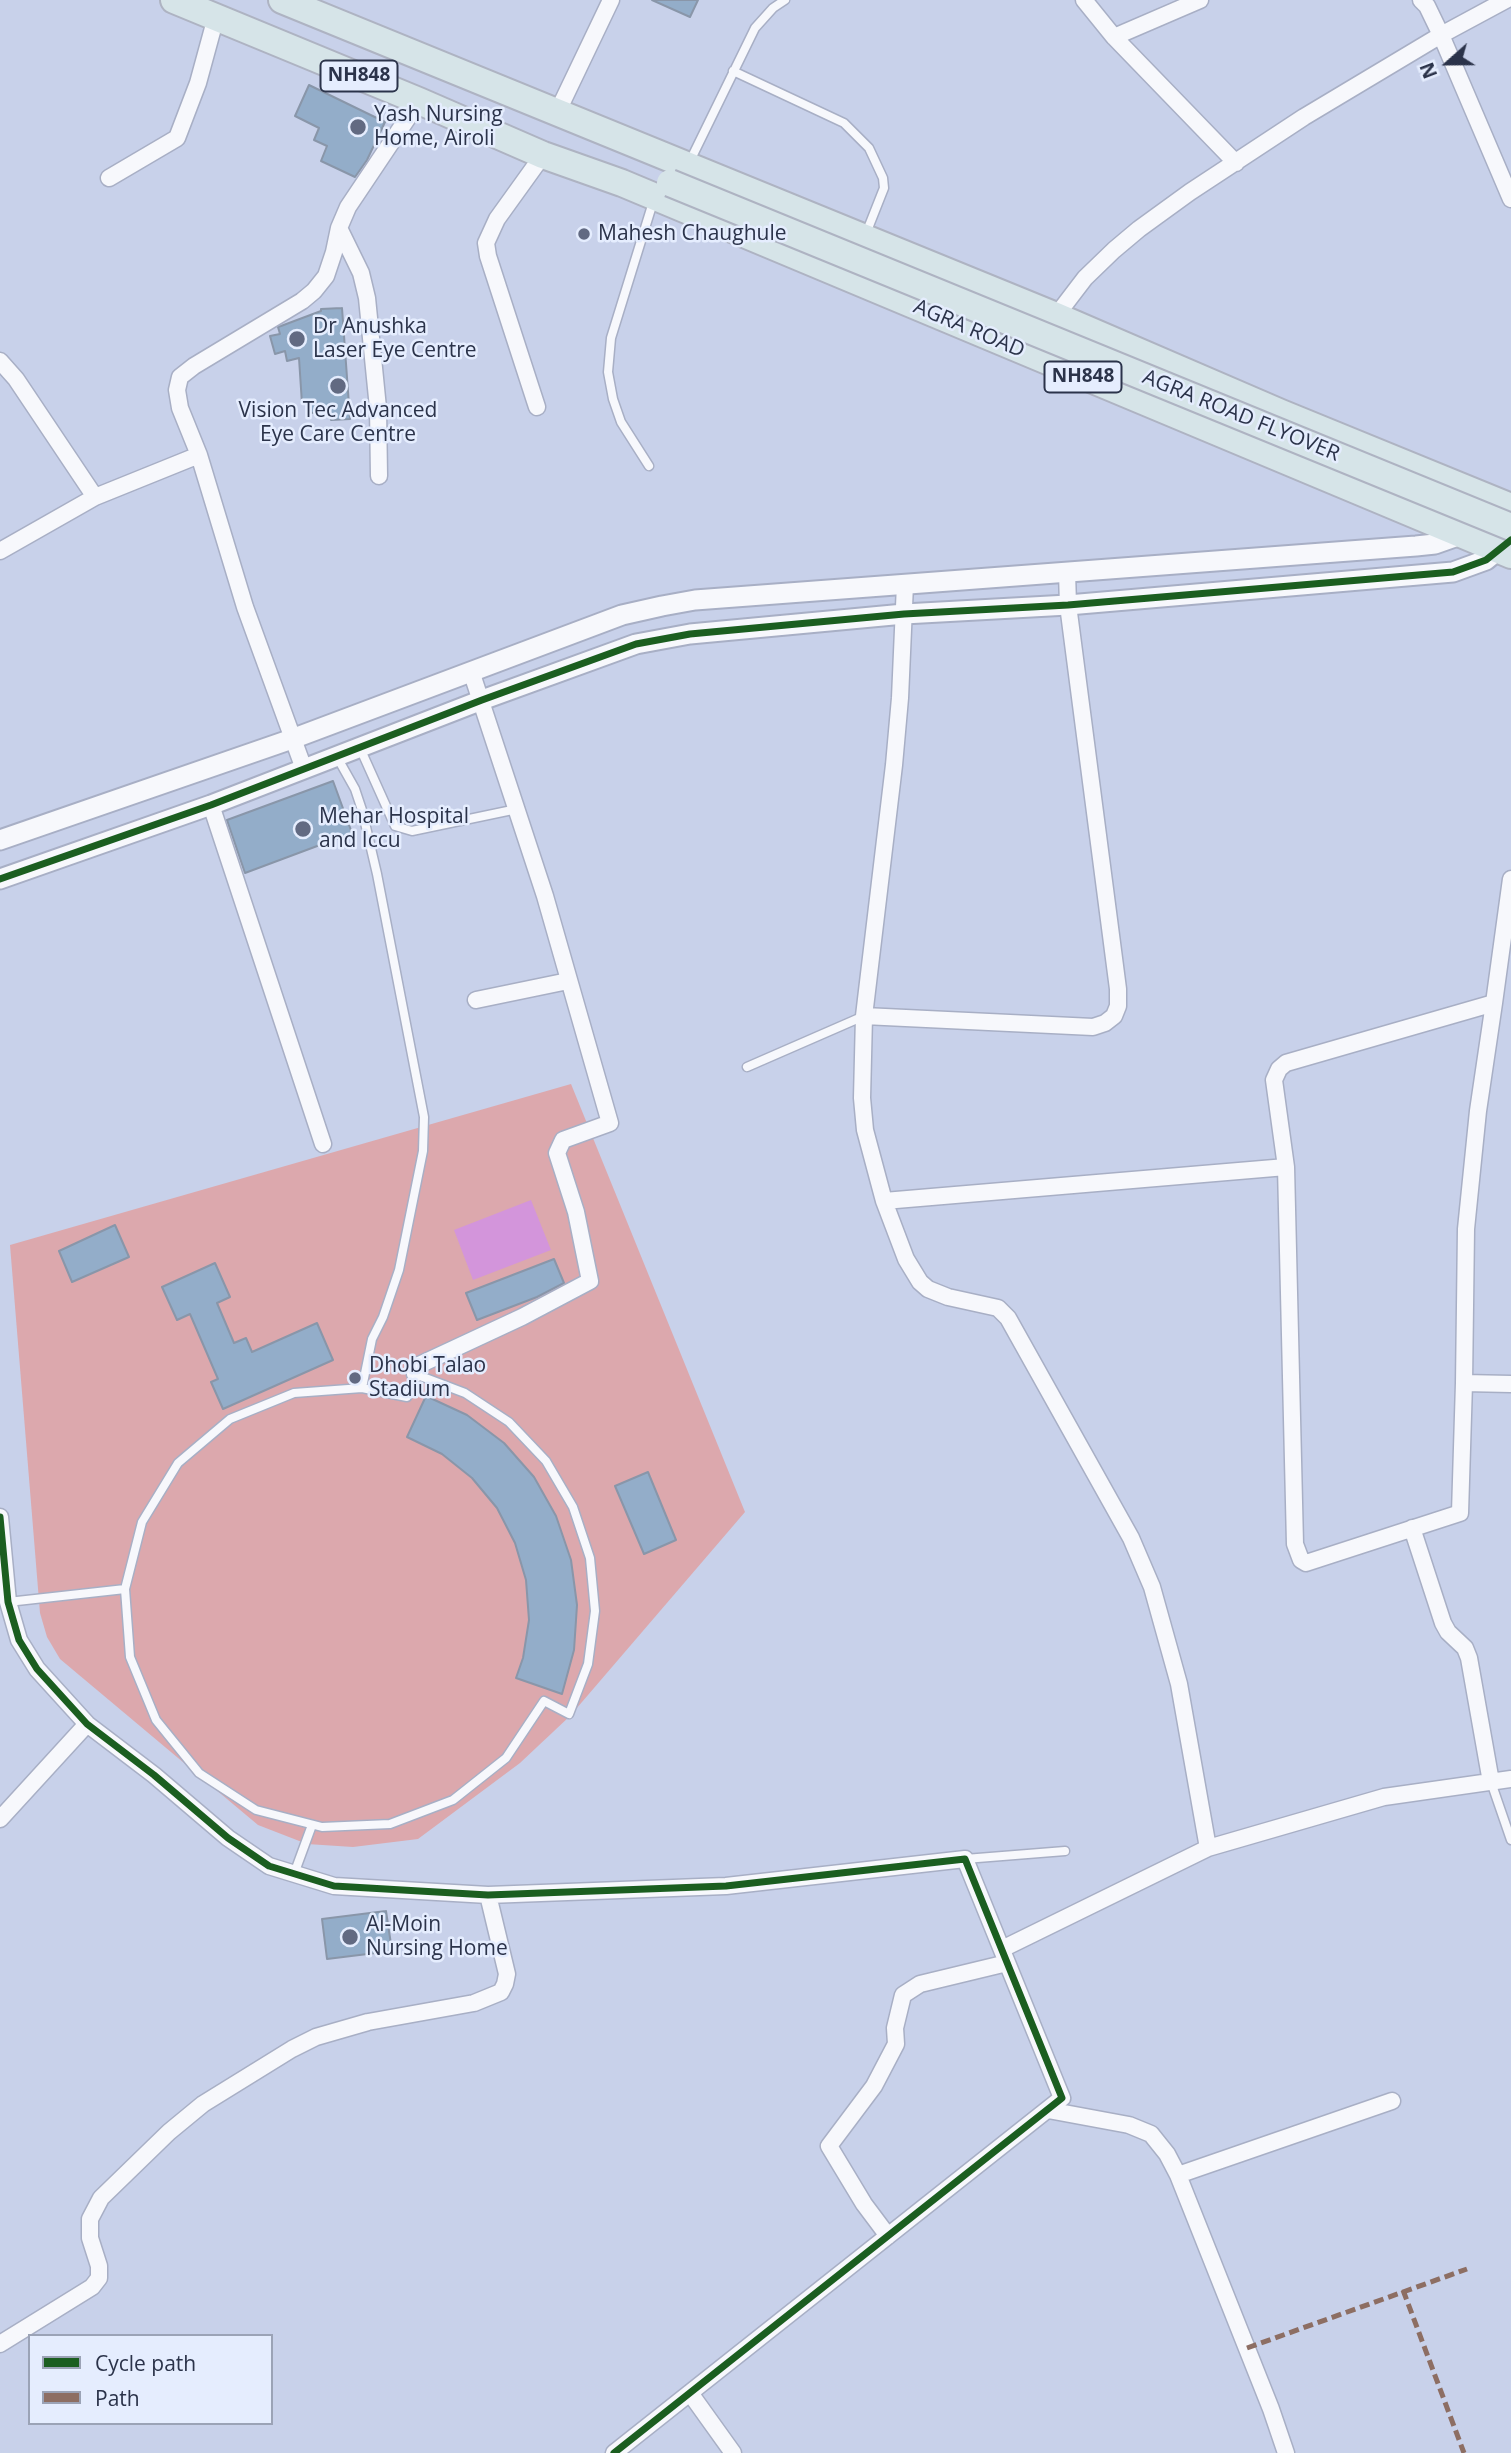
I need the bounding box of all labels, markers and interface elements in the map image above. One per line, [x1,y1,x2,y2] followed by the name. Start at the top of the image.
[1413,28,1483,98] north arrow
[1413,59,1443,82] text: N
[320,60,398,92] road number: NH848
[374,102,503,152] place label: Yash Nursing Home, Airoli
[348,117,368,137] marker: Yash Nursing Home, Airoli
[598,221,786,247] place label: Mahesh Chaughule
[576,226,592,242] marker: Mahesh Chaughule
[910,294,1028,364] street label: AGRA ROAD
[313,314,477,364] place label: Dr Anushka Laser Eye Centre
[287,329,307,349] marker: Dr Anushka Laser Eye Centre
[1044,362,1122,392] road number: NH848
[1139,365,1343,467] street label: AGRA ROAD FLYOVER
[328,376,348,396] marker: Vision Tec Advanced Eye Care Centre
[239,398,437,448] place label: Vision Tec Advanced Eye Care Centre
[319,804,469,854] place label: Mehar Hospital and Iccu
[293,819,313,839] marker: Mehar Hospital and Iccu
[369,1353,486,1403] place label: Dhobi Talao Stadium
[347,1370,363,1386] marker: Dhobi Talao Stadium
[366,1912,508,1962] place label: Al-Moin Nursing Home
[340,1927,360,1947] marker: Al-Moin Nursing Home
[28,2334,273,2425] legend
[95,2349,196,2377] text: Cycle path
[95,2384,140,2412] text: Path

